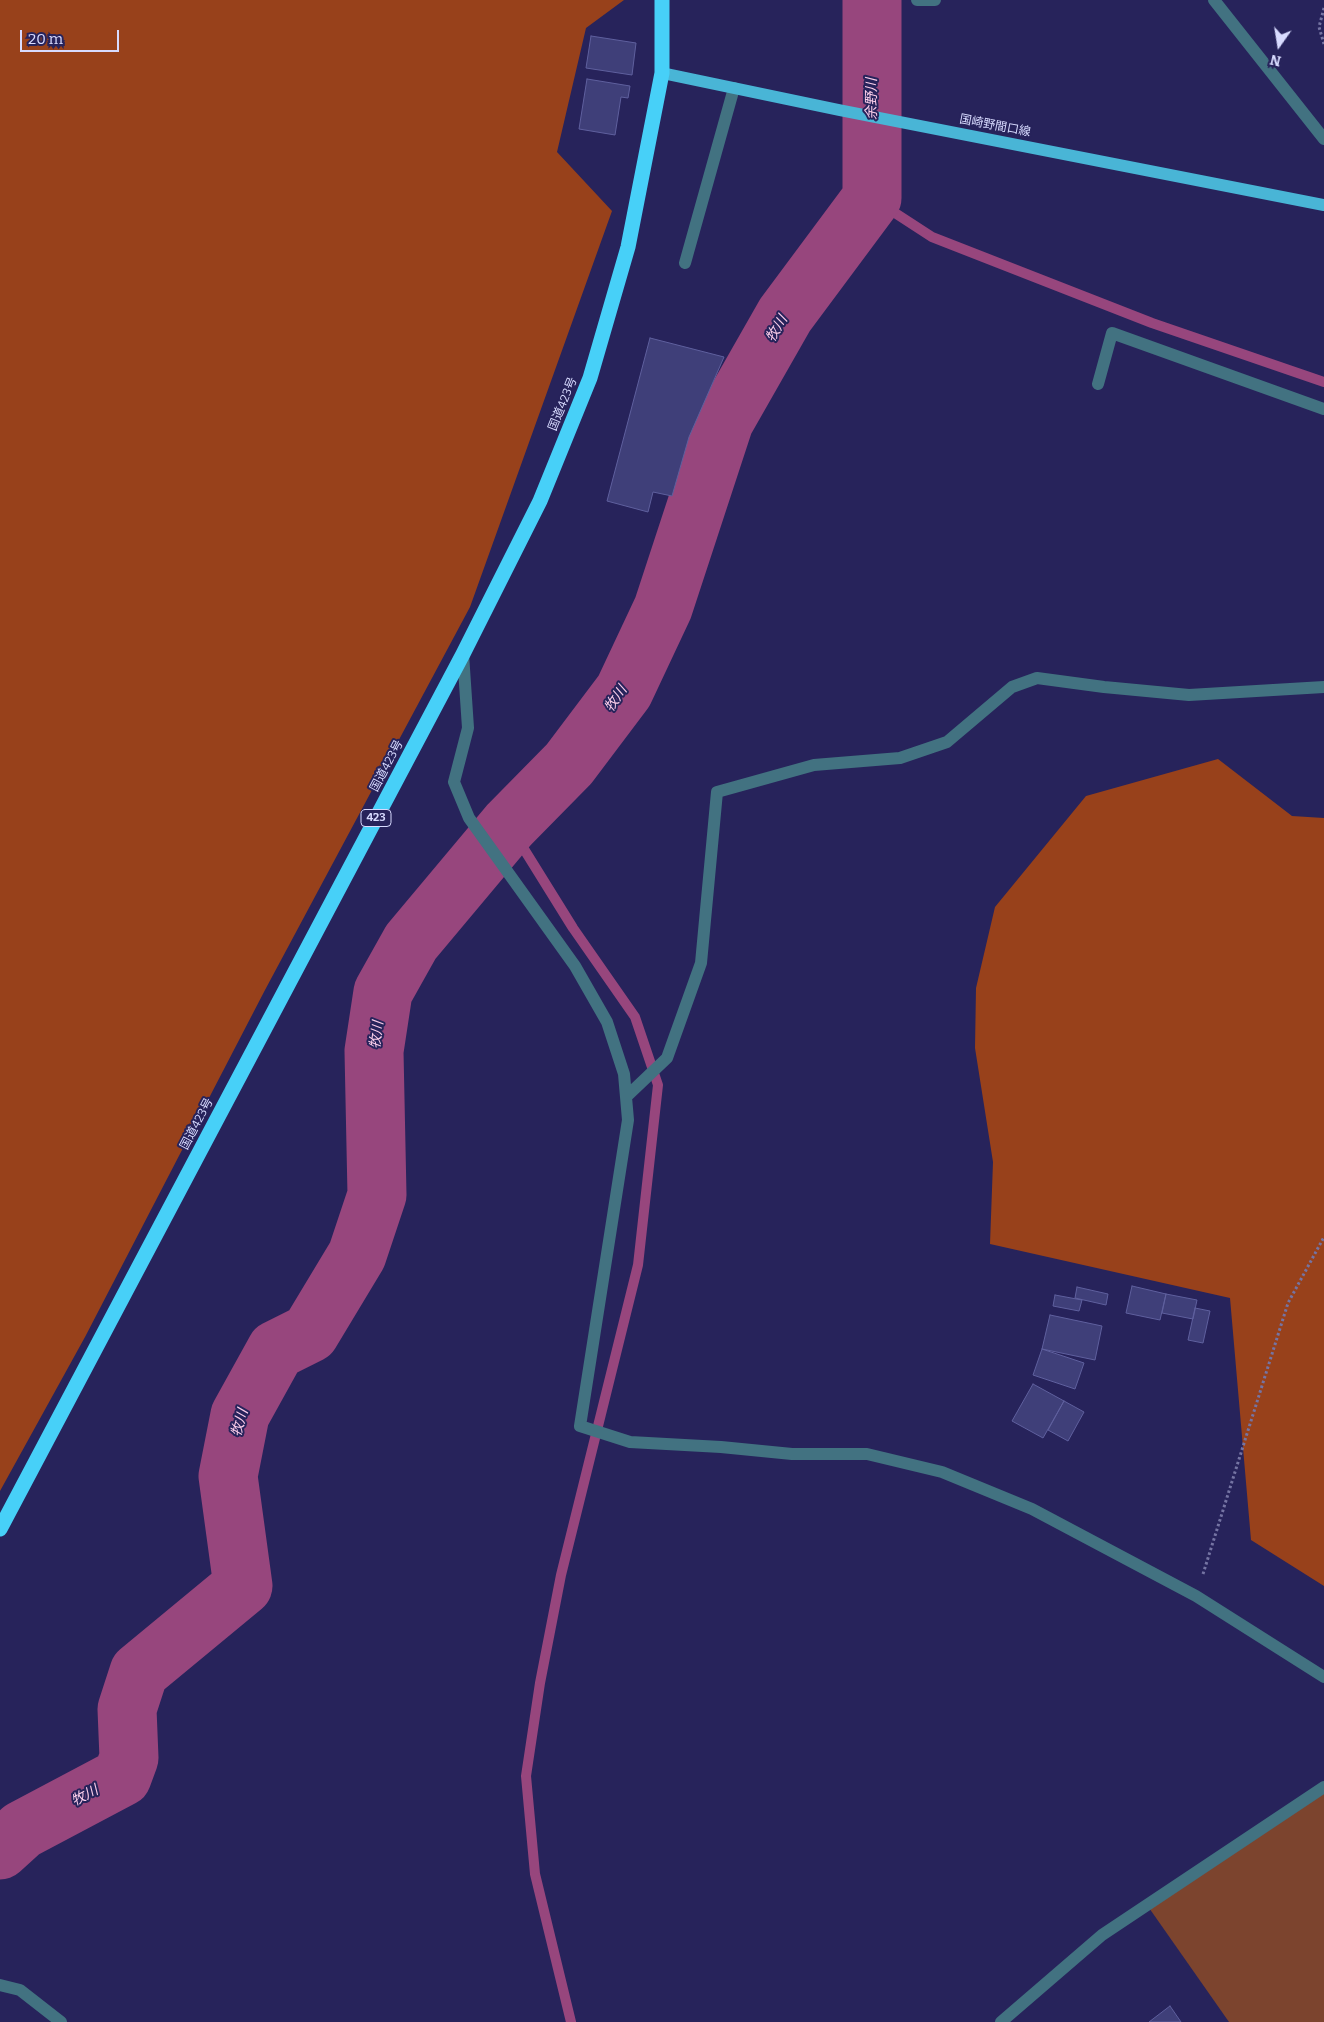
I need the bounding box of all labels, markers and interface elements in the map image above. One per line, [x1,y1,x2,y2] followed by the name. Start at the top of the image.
[22,20,121,52] scale bar
[1254,20,1304,70] north arrow
[28,30,63,48] text: 20 m
[1268,51,1283,70] text: N
[864,78,880,120] water label: 余野川
[958,112,1032,140] street label: 国崎野間口線
[763,313,791,345] water label: 牧川
[546,375,580,433] street label: 国道423号
[601,683,631,715] water label: 牧川
[367,738,407,794] street label: 国道423号
[361,810,391,826] road number: 423
[367,1020,387,1050] water label: 牧川
[177,1096,217,1152] street label: 国道423号
[228,1407,252,1439] water label: 牧川
[69,1782,101,1810] water label: 牧川

